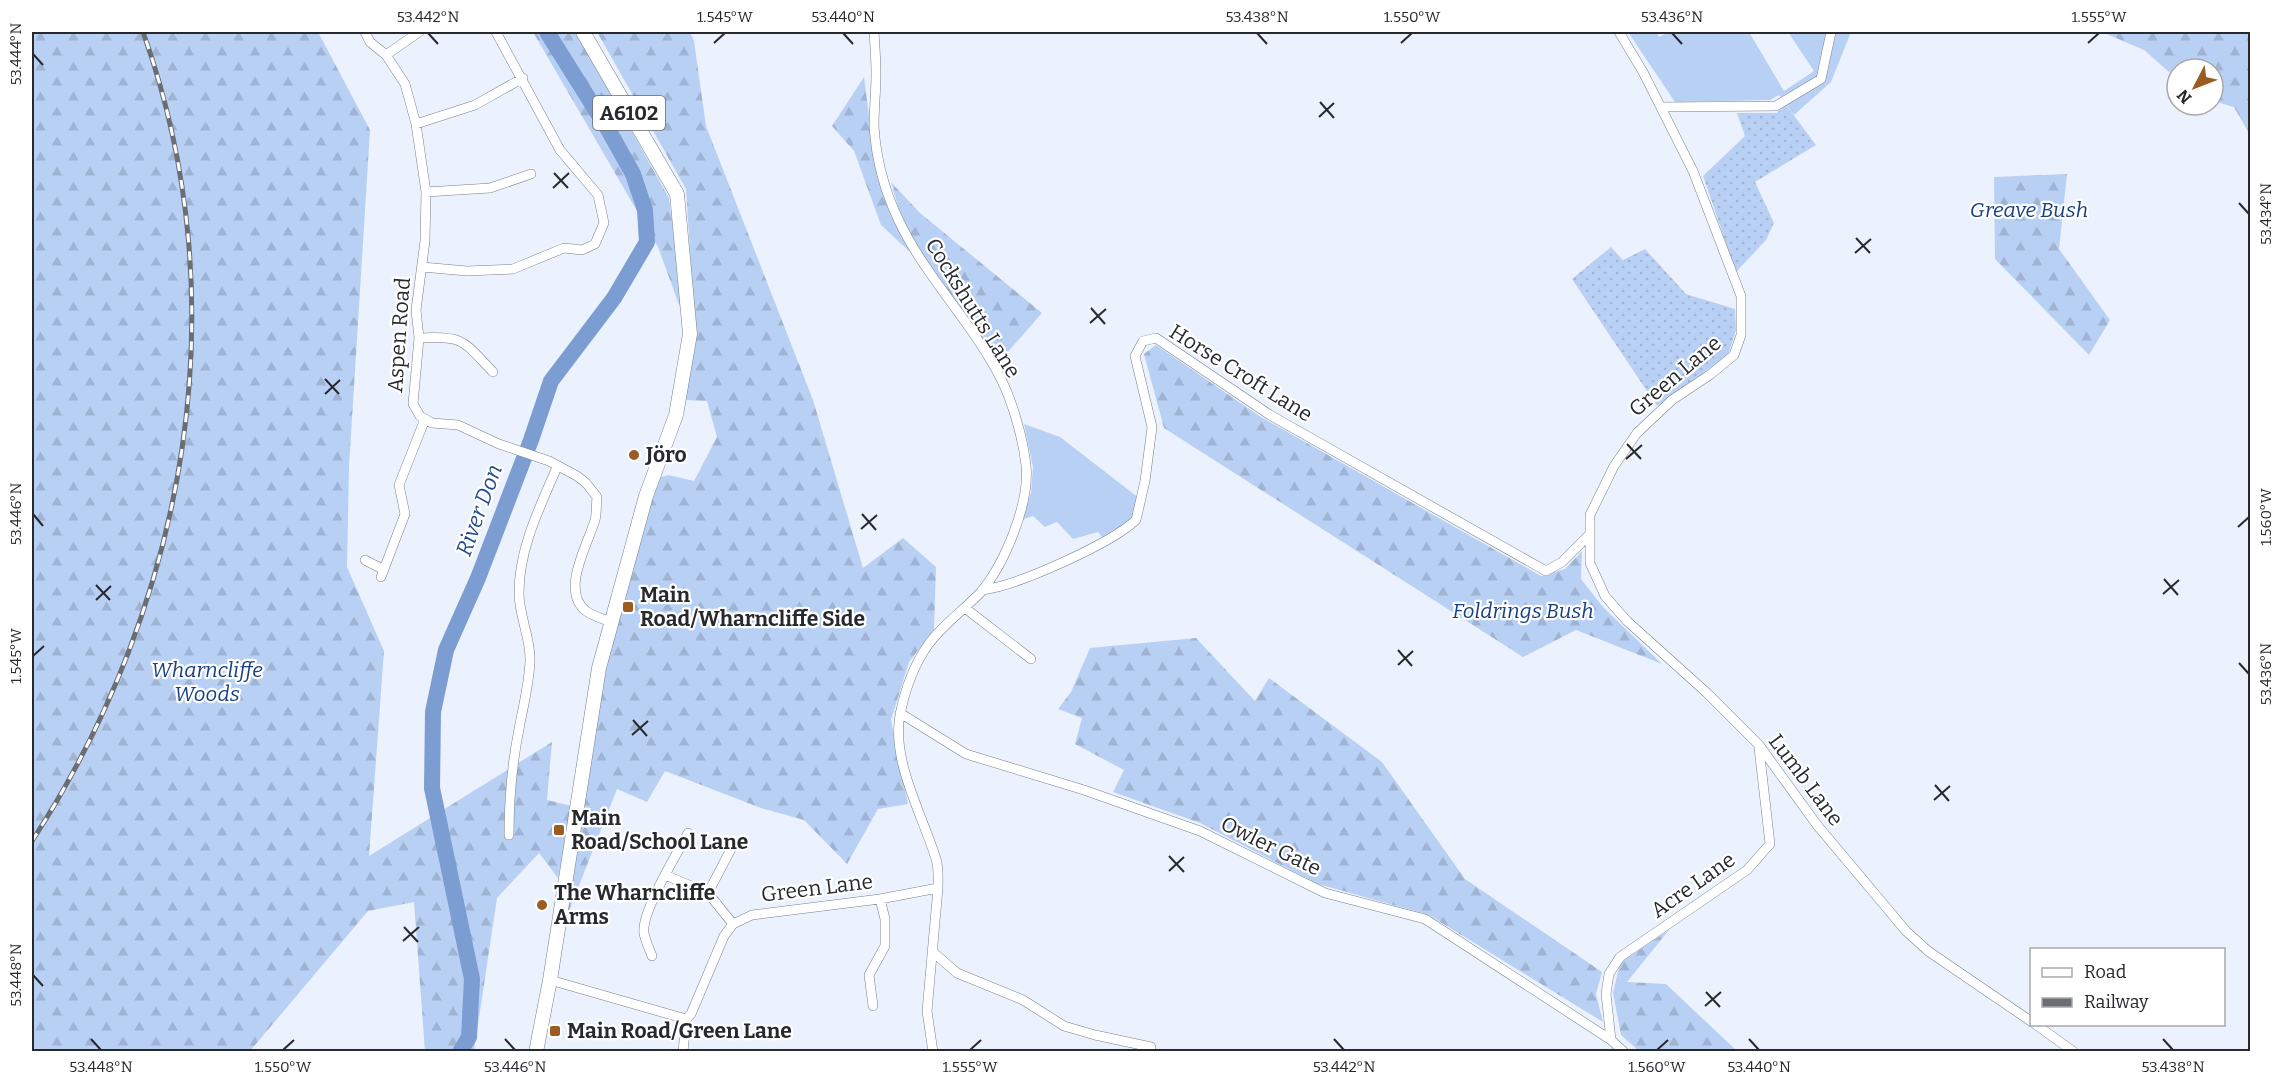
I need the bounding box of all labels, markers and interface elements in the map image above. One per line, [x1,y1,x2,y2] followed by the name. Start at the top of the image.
[397,8,459,26] text: 53.442°N
[697,8,754,26] text: 1.545°W
[811,8,875,26] text: 53.440°N
[1225,8,1289,26] text: 53.438°N
[1384,8,1441,26] text: 1.550°W
[1641,8,1703,26] text: 53.436°N
[2071,8,2127,26] text: 1.555°W
[7,23,25,85] text: 53.444°N
[2165,57,2225,117] north arrow
[2173,86,2195,108] text: N
[593,96,665,130] road number: A6102
[2257,183,2275,245] text: 53.434°N
[1970,197,2088,223] park label: Greave Bush
[920,233,1026,383] street label: Cockshutts Lane
[382,277,416,393] street label: Aspen Road
[1165,319,1317,427] street label: Horse Croft Lane
[1624,330,1726,422] street label: Green Lane
[645,442,687,468] place label: Jöro
[627,448,641,462] marker: Jöro
[450,460,508,560] water label: River Don
[7,483,25,545] text: 53.446°N
[2257,488,2275,546] text: 1.560°W
[640,582,865,632] place label: Main Road/Wharncliffe Side
[1452,598,1594,624] park label: Foldrings Bush
[621,600,635,614] marker: Main Road/Wharncliffe Side
[7,627,25,684] text: 1.545°W
[2257,643,2275,705] text: 53.436°N
[151,657,263,707] park label: Wharncliffe Woods
[1763,729,1849,831] street label: Lumb Lane
[571,805,748,855] place label: Main Road/School Lane
[1217,811,1325,881] street label: Owler Gate
[552,823,566,837] marker: Main Road/School Lane
[1646,847,1740,923] street label: Acre Lane
[760,868,874,908] street label: Green Lane
[554,880,715,930] place label: The Wharncliffe Arms
[535,898,549,912] marker: The Wharncliffe Arms
[7,943,25,1007] text: 53.448°N
[2030,948,2225,1026] legend
[2084,961,2127,983] text: Road
[2084,991,2149,1013] text: Railway
[567,1018,792,1044] place label: Main Road/Green Lane
[548,1024,562,1038] marker: Main Road/Green Lane
[69,1058,133,1076] text: 53.448°N
[255,1058,312,1076] text: 1.550°W
[484,1058,546,1076] text: 53.446°N
[942,1058,998,1076] text: 1.555°W
[1313,1058,1375,1076] text: 53.442°N
[1628,1058,1686,1076] text: 1.560°W
[1727,1058,1791,1076] text: 53.440°N
[2141,1058,2205,1076] text: 53.438°N

